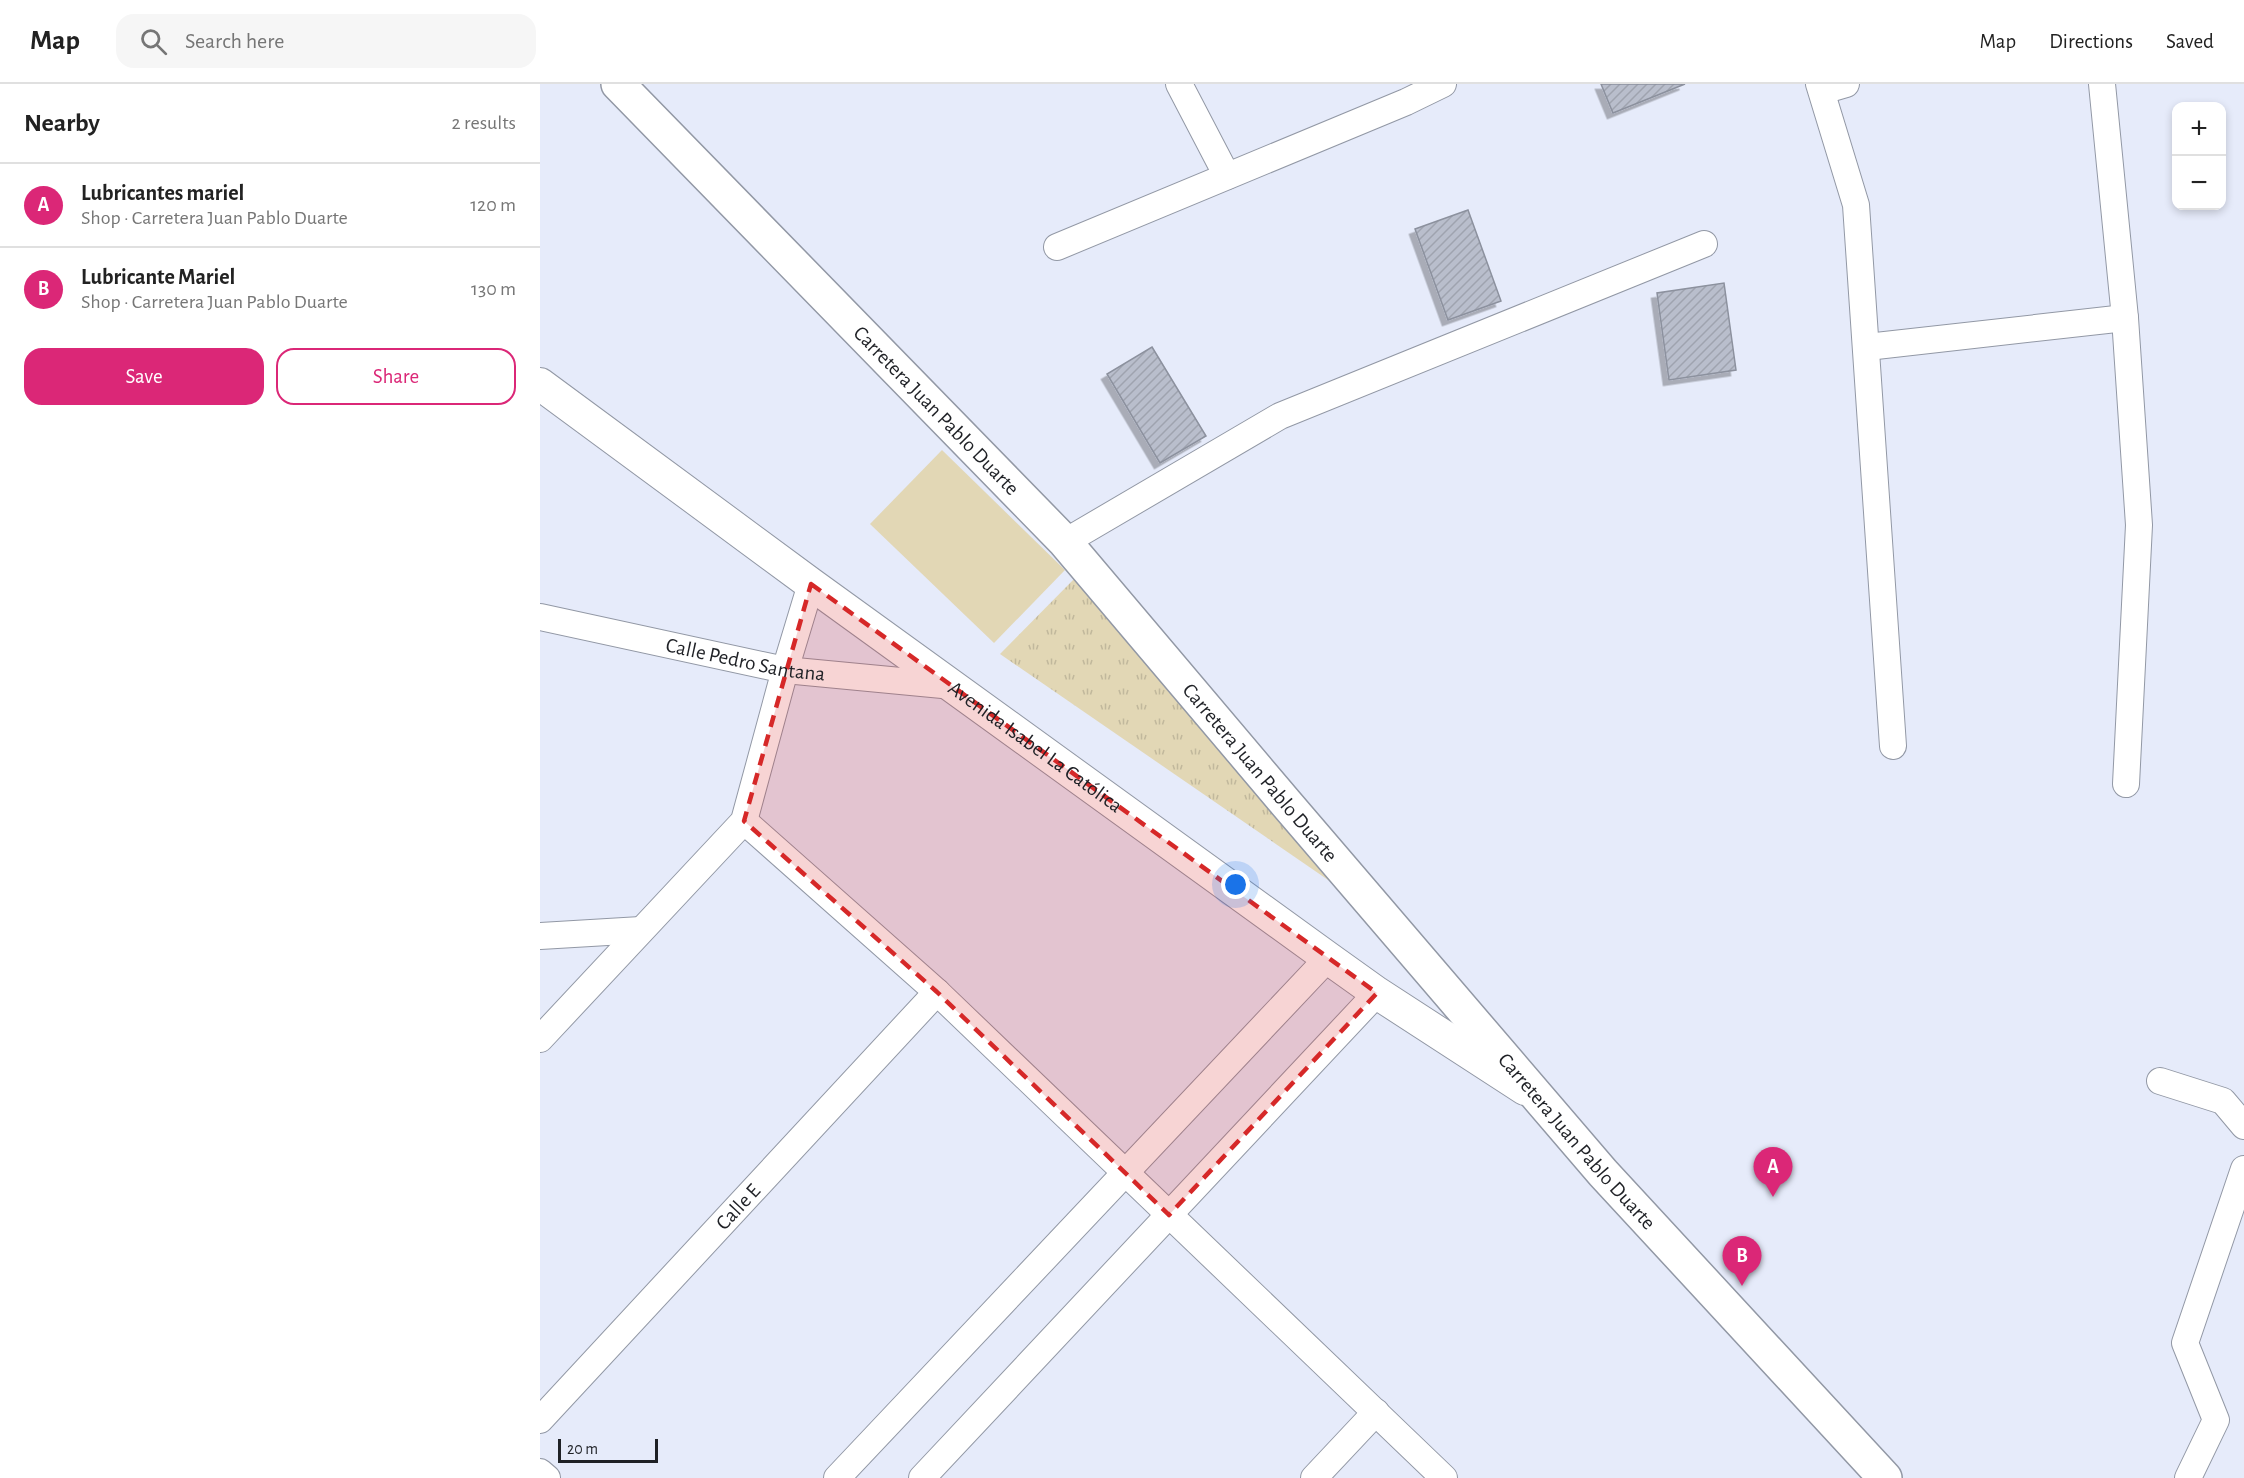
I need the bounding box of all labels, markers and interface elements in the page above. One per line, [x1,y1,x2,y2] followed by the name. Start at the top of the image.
[116,14,536,68] search box
[137,25,170,58] icon: search
[30,27,80,55] text: Map
[185,30,284,52] text: Search here
[1980,31,2016,52] text: Map
[2049,31,2133,52] text: Directions
[2166,31,2214,52] text: Saved
[2172,102,2226,210] map controls
[2172,102,2226,156] button: +
[24,110,100,136] text: Nearby
[452,113,516,133] text: 2 results
[2172,156,2226,210] button: −
[81,182,244,204] text: Lubricantes mariel
[38,195,50,215] text: A
[470,195,516,215] text: 120 m
[81,208,348,228] text: Shop · Carretera Juan Pablo Duarte
[81,266,235,288] text: Lubricante Mariel
[38,279,49,299] text: B
[471,279,516,299] text: 130 m
[81,292,348,312] text: Shop · Carretera Juan Pablo Duarte
[849,322,1023,499] street label: Carretera Juan Pablo Duarte
[24,348,264,405] button: Save
[276,348,516,405] button: Share
[664,635,826,685] street label: Calle Pedro Santana
[944,677,1126,817] street label: Avenida Isabel La Católica
[1178,679,1341,866] street label: Carretera Juan Pablo Duarte
[1221,870,1250,899] your location
[1494,1049,1659,1234] street label: Carretera Juan Pablo Duarte
[1754,1148,1792,1197] pin: A
[712,1180,764,1234] street label: Calle E
[1722,1236,1762,1286] pin: B
[558,1436,658,1464] scale bar
[567,1441,598,1457] text: 20 m

